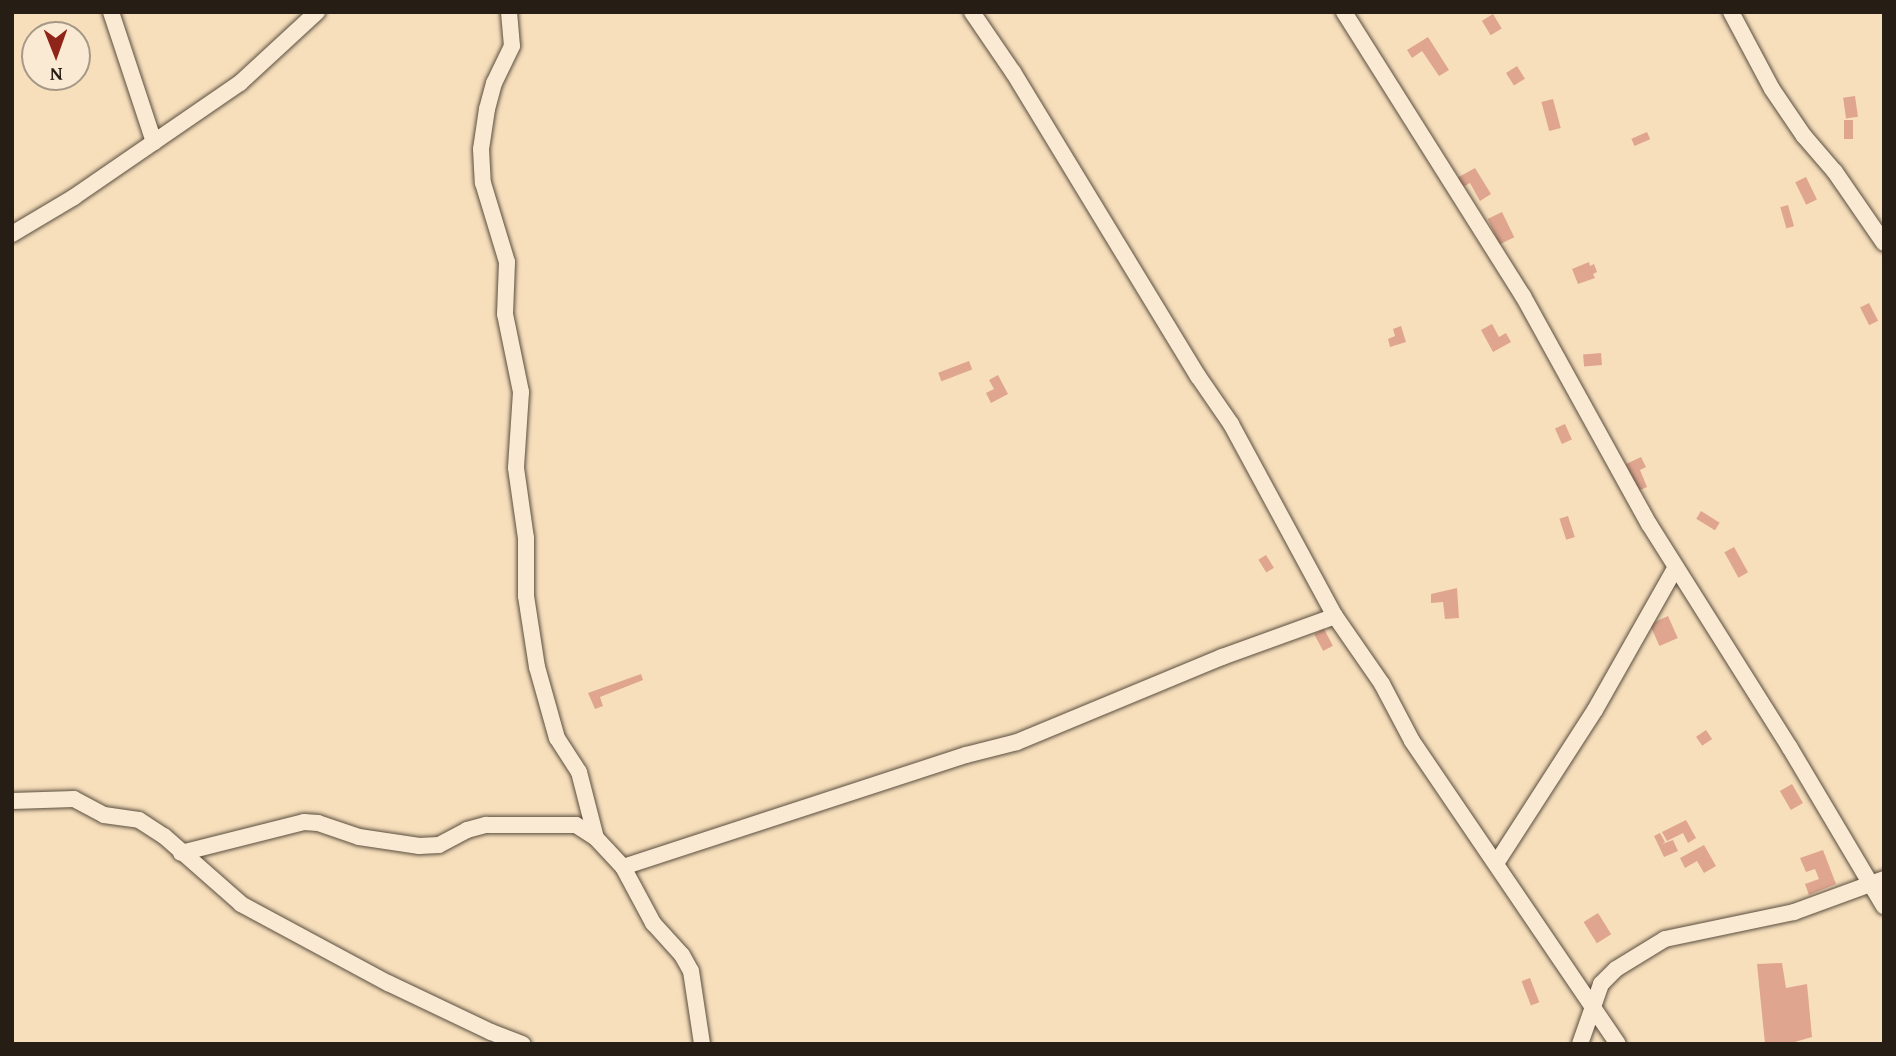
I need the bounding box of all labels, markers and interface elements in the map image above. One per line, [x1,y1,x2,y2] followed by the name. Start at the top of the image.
[21,21,91,91] north arrow
[50,61,63,89] text: N

